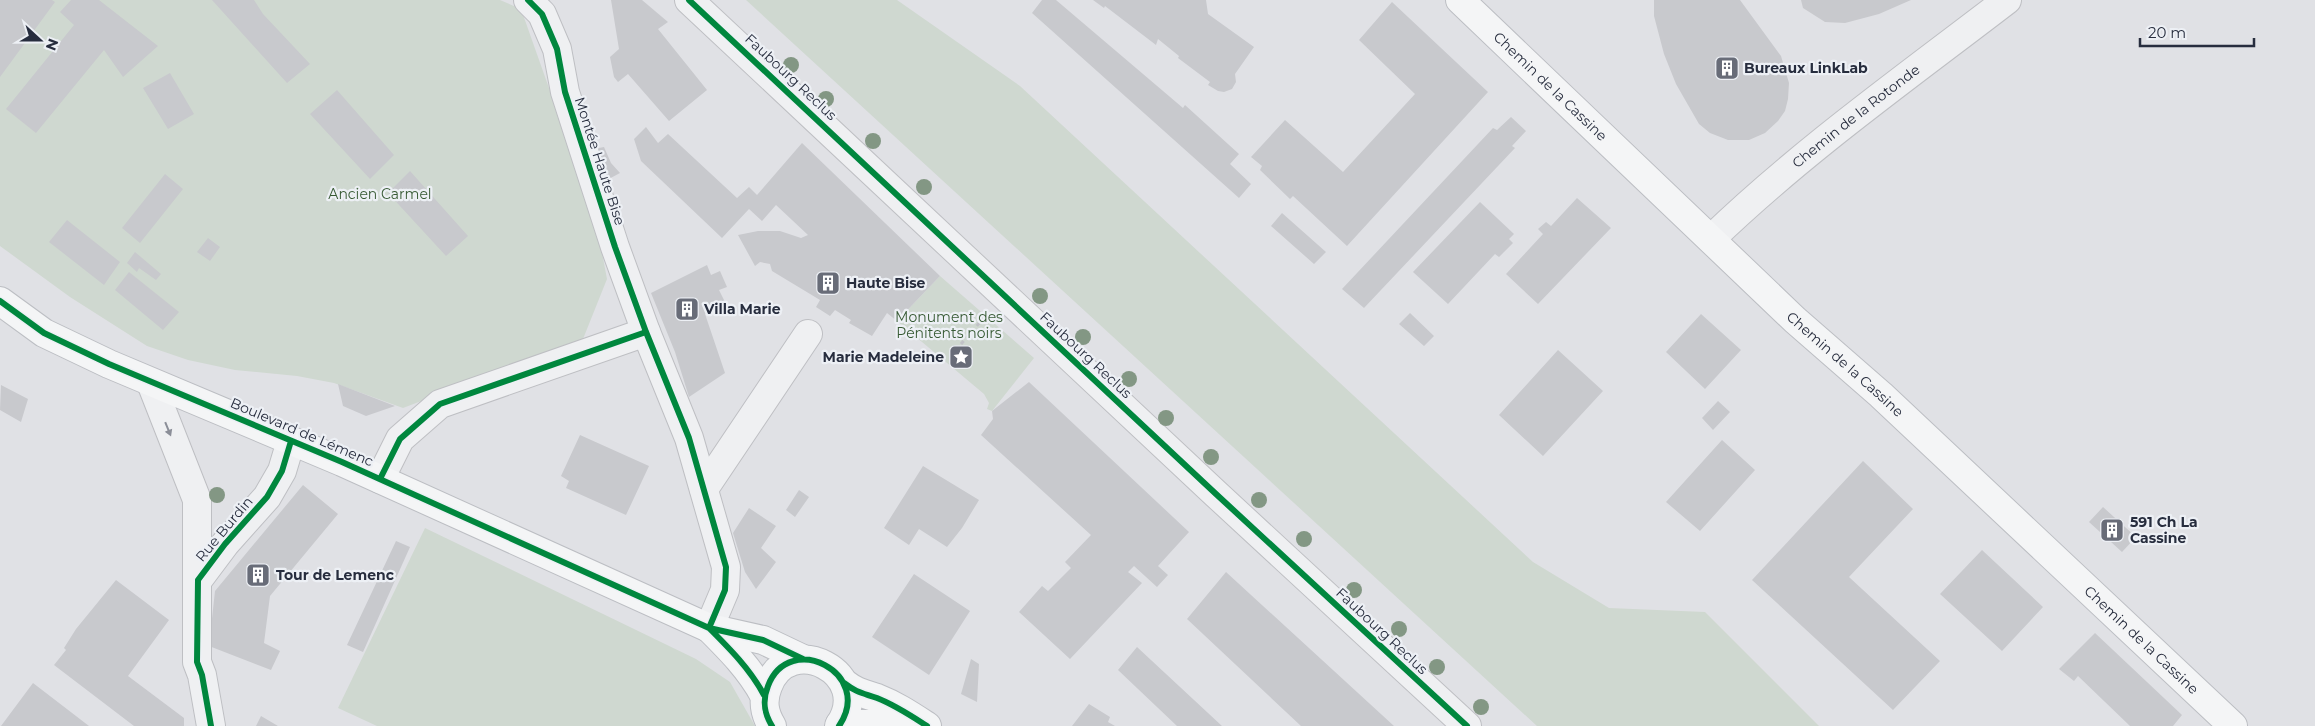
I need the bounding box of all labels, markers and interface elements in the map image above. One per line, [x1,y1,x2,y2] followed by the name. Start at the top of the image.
[15,15,65,65] north arrow
[2140,15,2254,47] scale bar
[2148,23,2186,42] text: 20 m
[1490,28,1611,145] street label: Chemin de la Cassine
[741,30,841,124] street label: Faubourg Reclus
[42,36,63,53] text: N
[1714,55,1740,81] building icon: Bureaux LinkLab
[1744,59,1868,77] place label: Bureaux LinkLab
[1788,60,1923,172] street label: Chemin de la Rotonde
[571,95,629,227] street label: Montée Haute Bise
[328,185,432,203] park label: Ancien Carmel
[815,270,841,296] building icon: Haute Bise
[846,274,926,292] place label: Haute Bise
[674,296,700,322] building icon: Villa Marie
[703,300,781,318] place label: Villa Marie
[895,308,1003,342] park label: Monument des Pénitents noirs
[1036,308,1136,402] street label: Faubourg Reclus
[1783,308,1907,421] street label: Chemin de la Cassine
[948,344,974,370] place icon: Marie Madeleine
[823,348,944,366] place label: Marie Madeleine
[228,394,376,470] street label: Boulevard de Lémenc
[164,422,172,437] one-way arrow
[191,493,257,565] street label: Rue Burdin
[2130,513,2198,547] place label: 591 Ch La Cassine
[2099,517,2125,543] building icon: 591 Ch La Cassine
[245,562,271,588] building icon: Tour de Lemenc
[276,566,395,584] place label: Tour de Lemenc
[2081,582,2203,698] street label: Chemin de la Cassine
[1332,584,1432,678] street label: Faubourg Reclus

